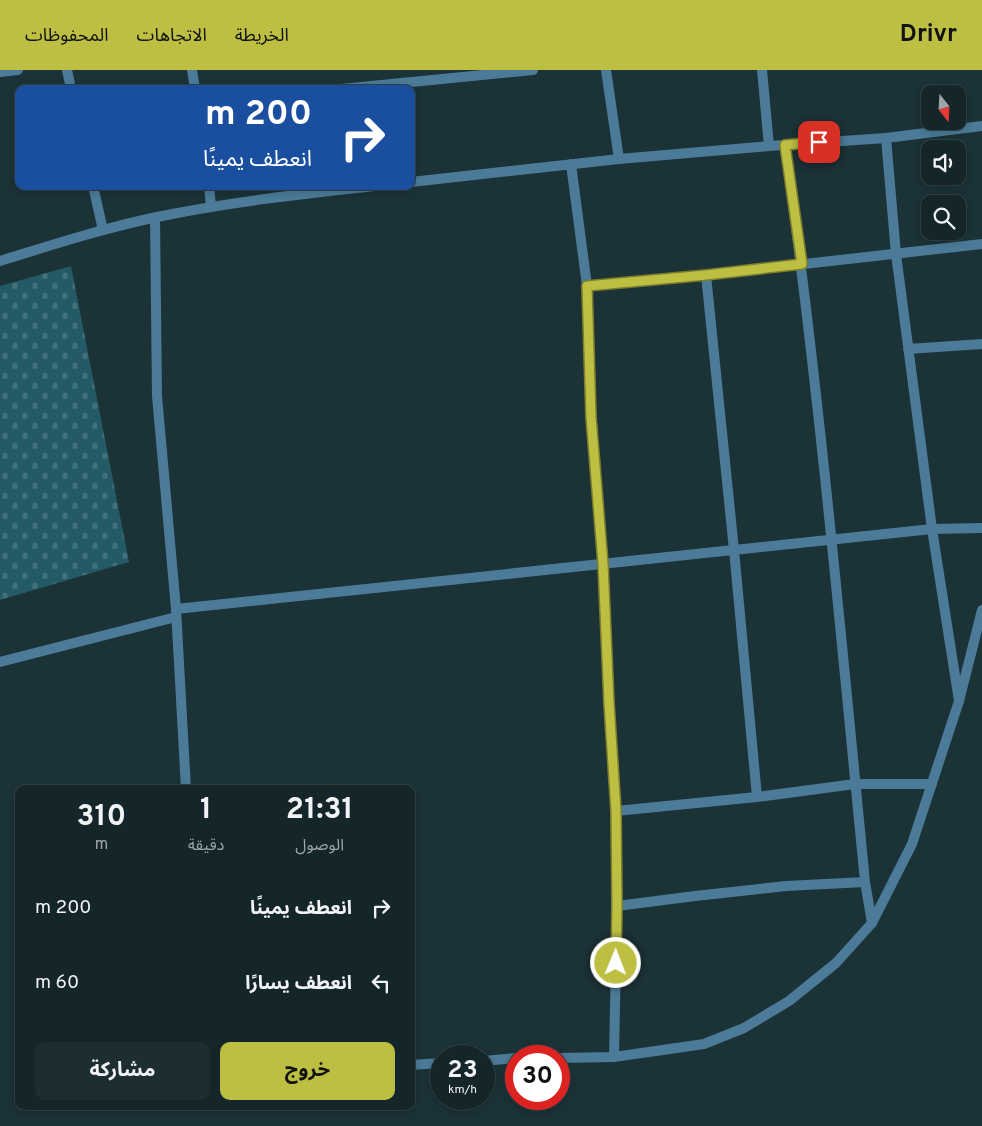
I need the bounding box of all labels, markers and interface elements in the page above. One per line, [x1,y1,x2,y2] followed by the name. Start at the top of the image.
[900,20,957,50] text: Drivr
[25,25,109,48] text: المحفوظات
[137,25,207,48] text: الاتجاهات
[235,25,289,48] text: الخريطة
[921,85,966,130] north arrow
[921,85,966,240] map controls
[205,93,312,137] text: 200 m
[330,105,395,170] icon: right
[798,121,840,163] pin
[805,128,833,156] icon: arrive
[921,140,966,185] button: sound
[203,147,312,174] text: انعطف يمينًا
[921,195,966,240] button: search
[200,792,212,829] text: 1
[286,792,353,829] text: 21:31
[77,799,126,836] text: 310
[95,835,108,855] text: m
[188,836,224,856] text: دقيقة
[295,836,344,856] text: الوصول
[367,894,395,922] icon: right
[35,896,91,920] text: 200 m
[250,897,352,921] text: انعطف يمينًا
[589,936,641,988] position arrow
[367,969,395,997] icon: left
[35,971,79,995] text: 60 m
[245,972,352,996] text: انعطف يسارًا
[35,1042,210,1100] button: مشاركة
[220,1042,395,1100] button: خروج
[505,1045,570,1110] speed limit sign: 30
[447,1055,478,1087] text: 23
[448,1082,477,1098] text: km/h

